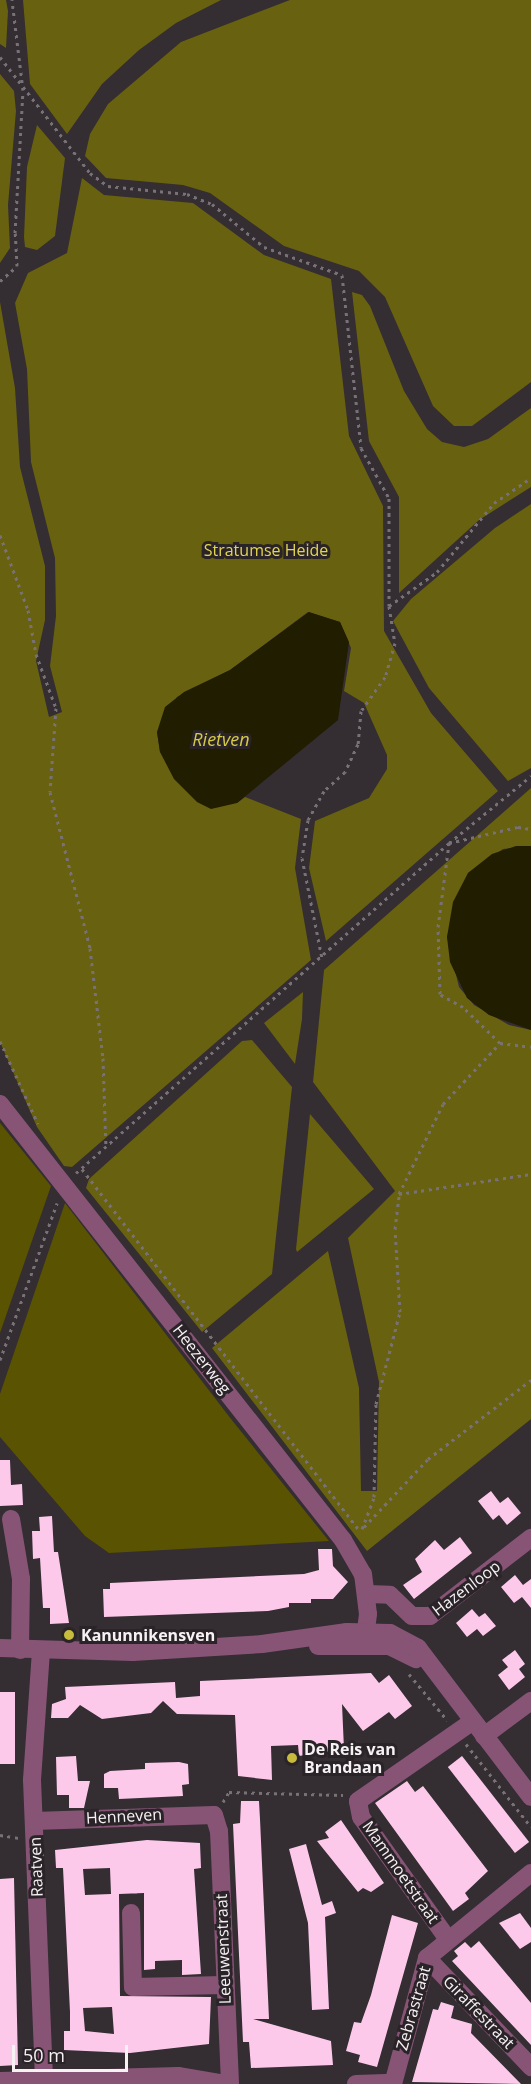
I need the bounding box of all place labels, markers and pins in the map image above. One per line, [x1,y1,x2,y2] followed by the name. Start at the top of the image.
[81,1625,215,1645] place label: Kanunnikensven
[62,1628,76,1642] marker: Kanunnikensven
[304,1739,396,1777] place label: De Reis van Brandaan
[285,1751,299,1765] marker: De Reis van Brandaan

